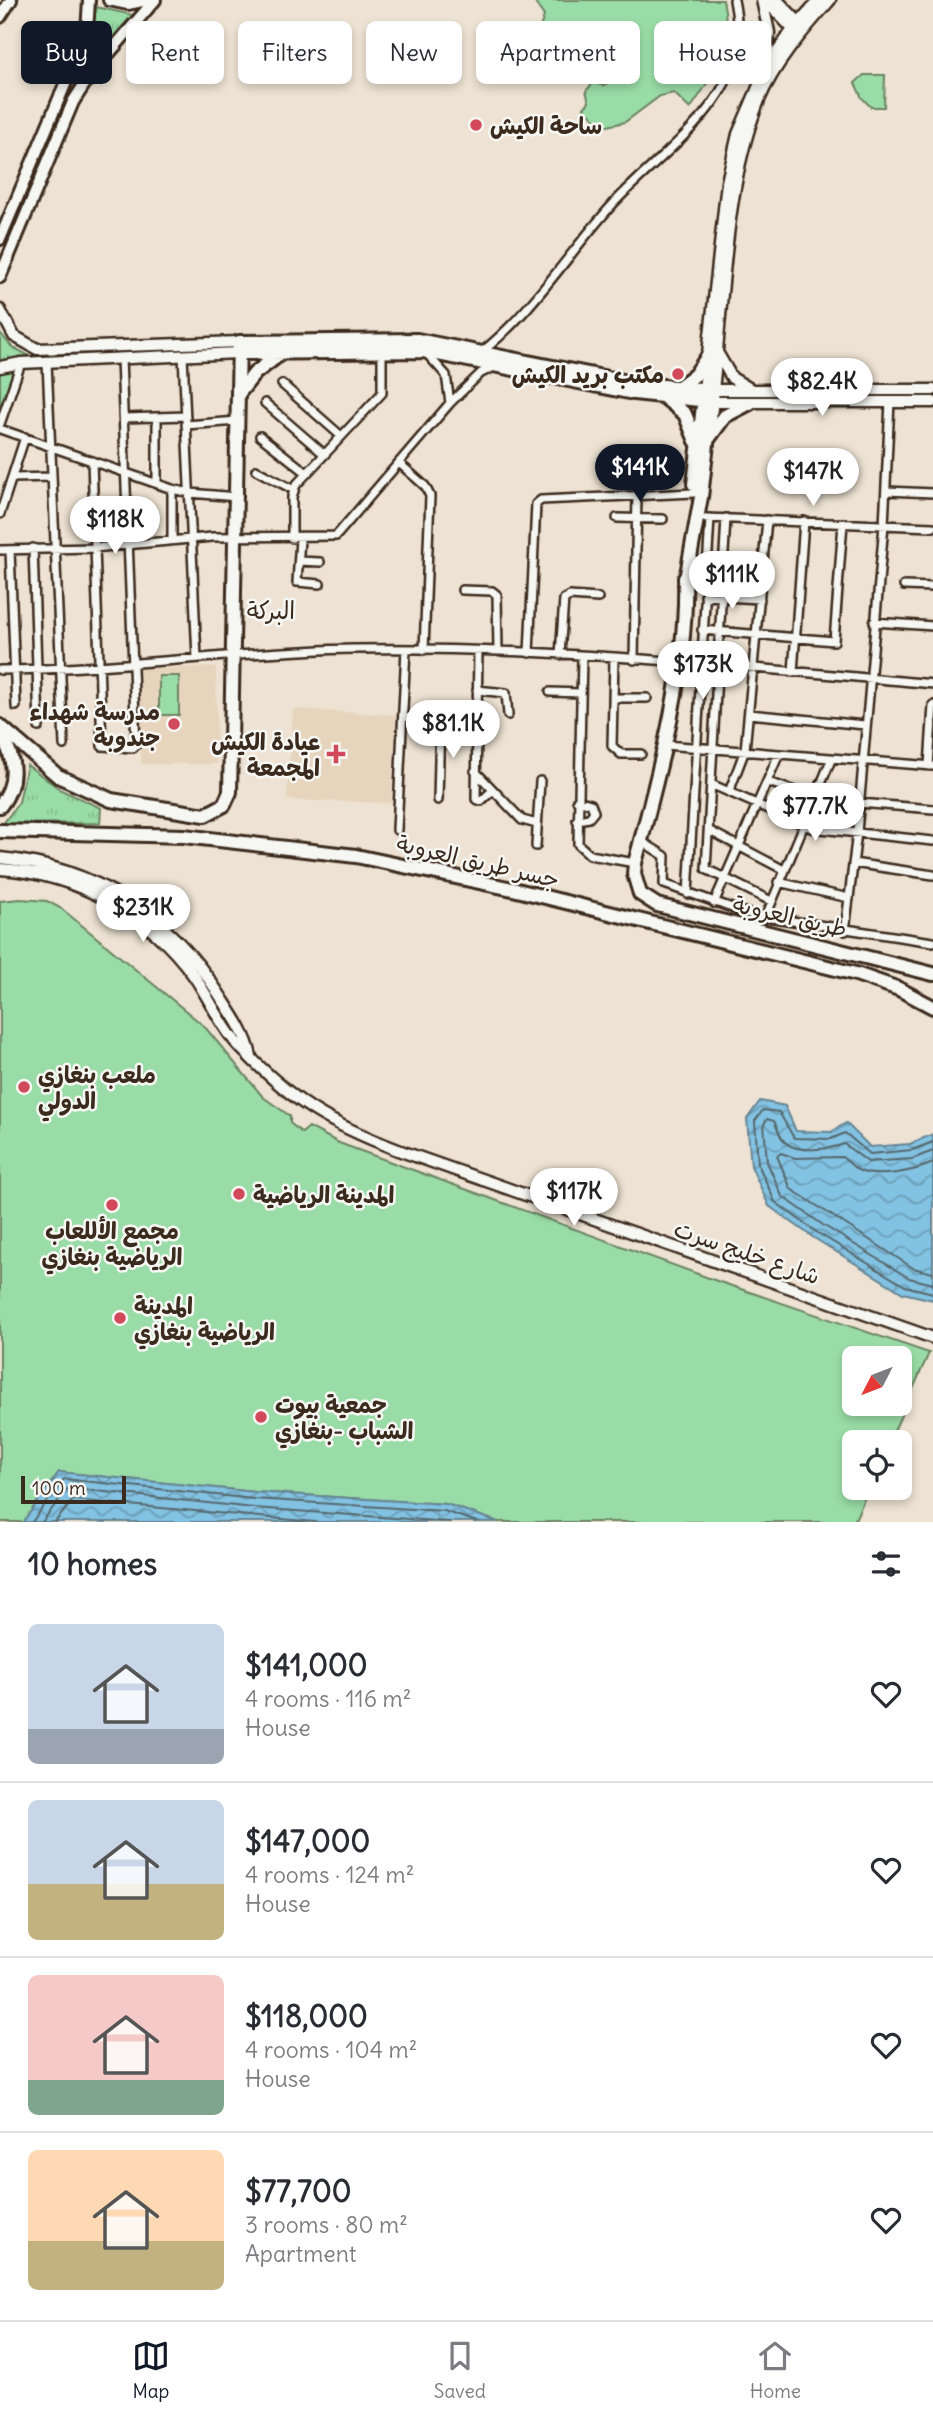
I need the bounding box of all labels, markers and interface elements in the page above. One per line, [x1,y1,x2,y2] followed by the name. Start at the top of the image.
[21,21,112,84] chip: Buy
[126,21,224,84] chip: Rent
[238,21,352,84] chip: Filters
[366,21,462,84] chip: New
[476,21,640,84] chip: Apartment
[654,21,771,84] chip: House
[490,111,602,140] place label: ساحة الكيش
[468,117,484,133] marker: ساحة الكيش
[765,358,879,418] pin: $82.4K
[512,360,664,389] place label: مكتب بريد الكيش
[670,366,686,382] marker: مكتب بريد الكيش
[787,366,857,395] text: $82.4K
[591,444,689,504] pin: $141K
[764,448,862,508] pin: $147K
[611,452,669,481] text: $141K
[783,456,843,485] text: $147K
[66,496,164,556] pin: $118K
[86,504,144,533] text: $118K
[683,552,781,611] pin: $111K
[705,559,759,588] text: $111K
[247,595,295,625] district label: البركة
[654,642,752,701] pin: $173K
[673,649,733,678] text: $173K
[30,697,160,753] place label: مدرسة شهداء جندوبة
[396,700,510,760] pin: $81.1K
[422,708,484,737] text: $81.1K
[166,716,182,732] marker: مدرسة شهداء جندوبة
[211,727,320,782] place label: عيادة الكيش المجمعة
[326,744,346,764] marker: عيادة الكيش المجمعة
[758,784,872,843] pin: $77.7K
[782,791,848,820] text: $77.7K
[394,828,562,894] street label: جسر طريق العروبة
[94,884,192,944] pin: $231K
[730,889,850,943] street label: طريق العروبة
[112,892,174,921] text: $231K
[38,1060,156,1122] place label: ملعب بنغازي الدولي
[16,1079,32,1095] marker: ملعب بنغازي الدولي
[525,1168,623,1228] pin: $117K
[546,1176,602,1205] text: $117K
[253,1180,395,1209] place label: المدينة الرياضية
[231,1186,247,1202] marker: المدينة الرياضية
[104,1197,120,1213] marker: مجمع الأللعاب الرياضية بنغازي
[670,1213,824,1292] street label: شارع خليج سرت
[42,1215,182,1275] place label: مجمع الأللعاب الرياضية بنغازي
[134,1291,275,1350] place label: المدينة الرياضية بنغازي
[112,1310,128,1326] marker: المدينة الرياضية بنغازي
[842,1346,912,1416] north arrow
[842,1346,912,1500] map controls
[275,1390,413,1449] place label: جمعية بيوت الشباب -بنغازي
[253,1409,269,1425] marker: جمعية بيوت الشباب -بنغازي
[842,1430,912,1500] button: locate
[21,1473,126,1505] scale bar
[32,1476,86,1500] text: 100 m
[28,1545,157,1583] text: 10 homes
[867,1545,905,1583] icon: filters
[245,1646,368,1684] text: $141,000
[84,1652,168,1736] icon: home
[867,1675,905,1713] icon: heart
[245,1684,411,1713] text: 4 rooms · 116 m²
[245,1713,311,1742] text: House
[245,1822,370,1860] text: $147,000
[84,1828,168,1912] icon: home
[867,1851,905,1889] icon: heart
[245,1860,414,1889] text: 4 rooms · 124 m²
[245,1889,311,1918] text: House
[245,1997,368,2035] text: $118,000
[84,2003,168,2087] icon: home
[867,2026,905,2064] icon: heart
[245,2035,417,2064] text: 4 rooms · 104 m²
[245,2064,311,2093] text: House
[245,2172,352,2210] text: $77,700
[84,2178,168,2262] icon: home
[867,2201,905,2239] icon: heart
[245,2210,408,2239] text: 3 rooms · 80 m²
[245,2239,357,2268] text: Apartment
[132,2337,170,2403] tab: Map
[434,2337,486,2403] tab: Saved
[750,2337,801,2403] tab: Home

